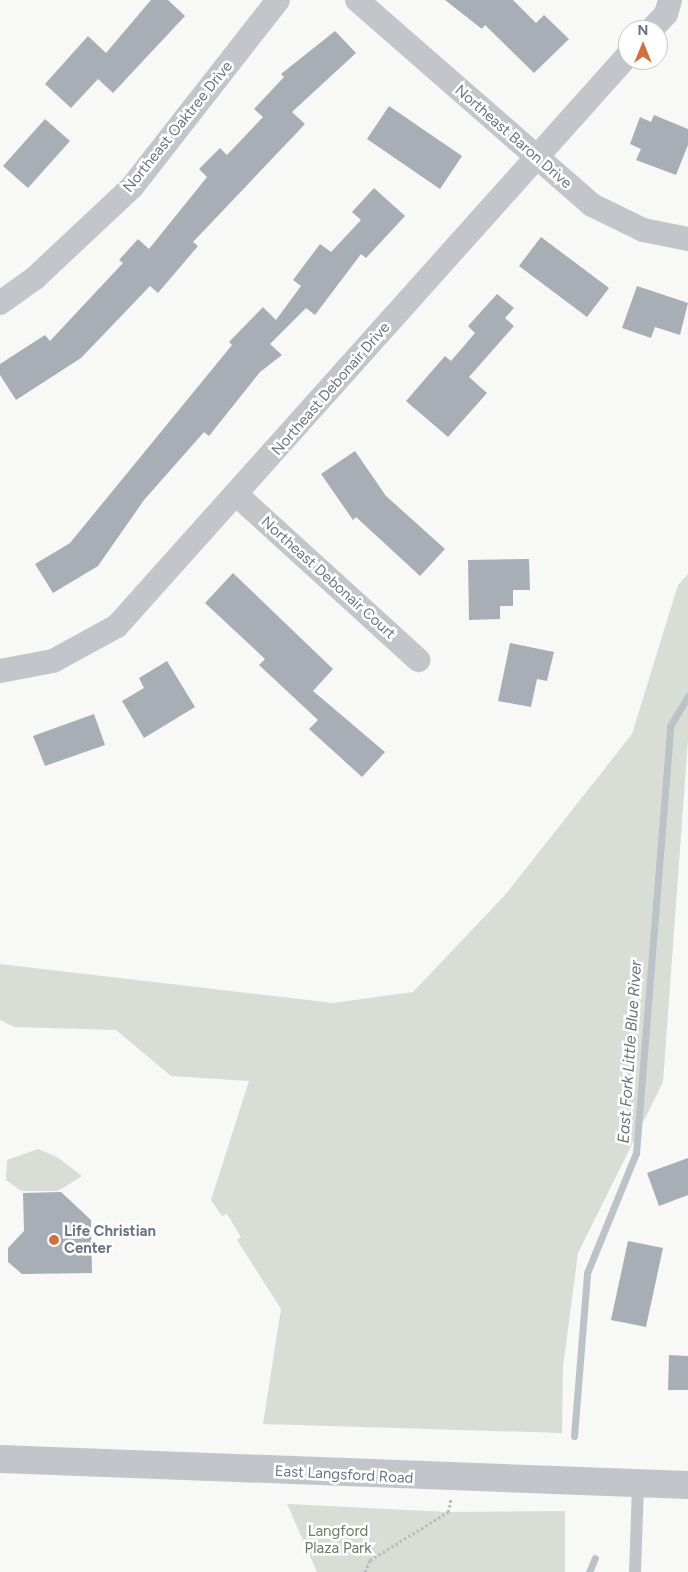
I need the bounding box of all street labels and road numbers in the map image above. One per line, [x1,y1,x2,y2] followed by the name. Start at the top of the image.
[119,58,237,196] street label: Northeast Oaktree Drive
[451,81,575,193] street label: Northeast Baron Drive
[268,319,394,459] street label: Northeast Debonair Drive
[257,513,399,643] street label: Northeast Debonair Court
[274,1462,414,1488] street label: East Langsford Road

